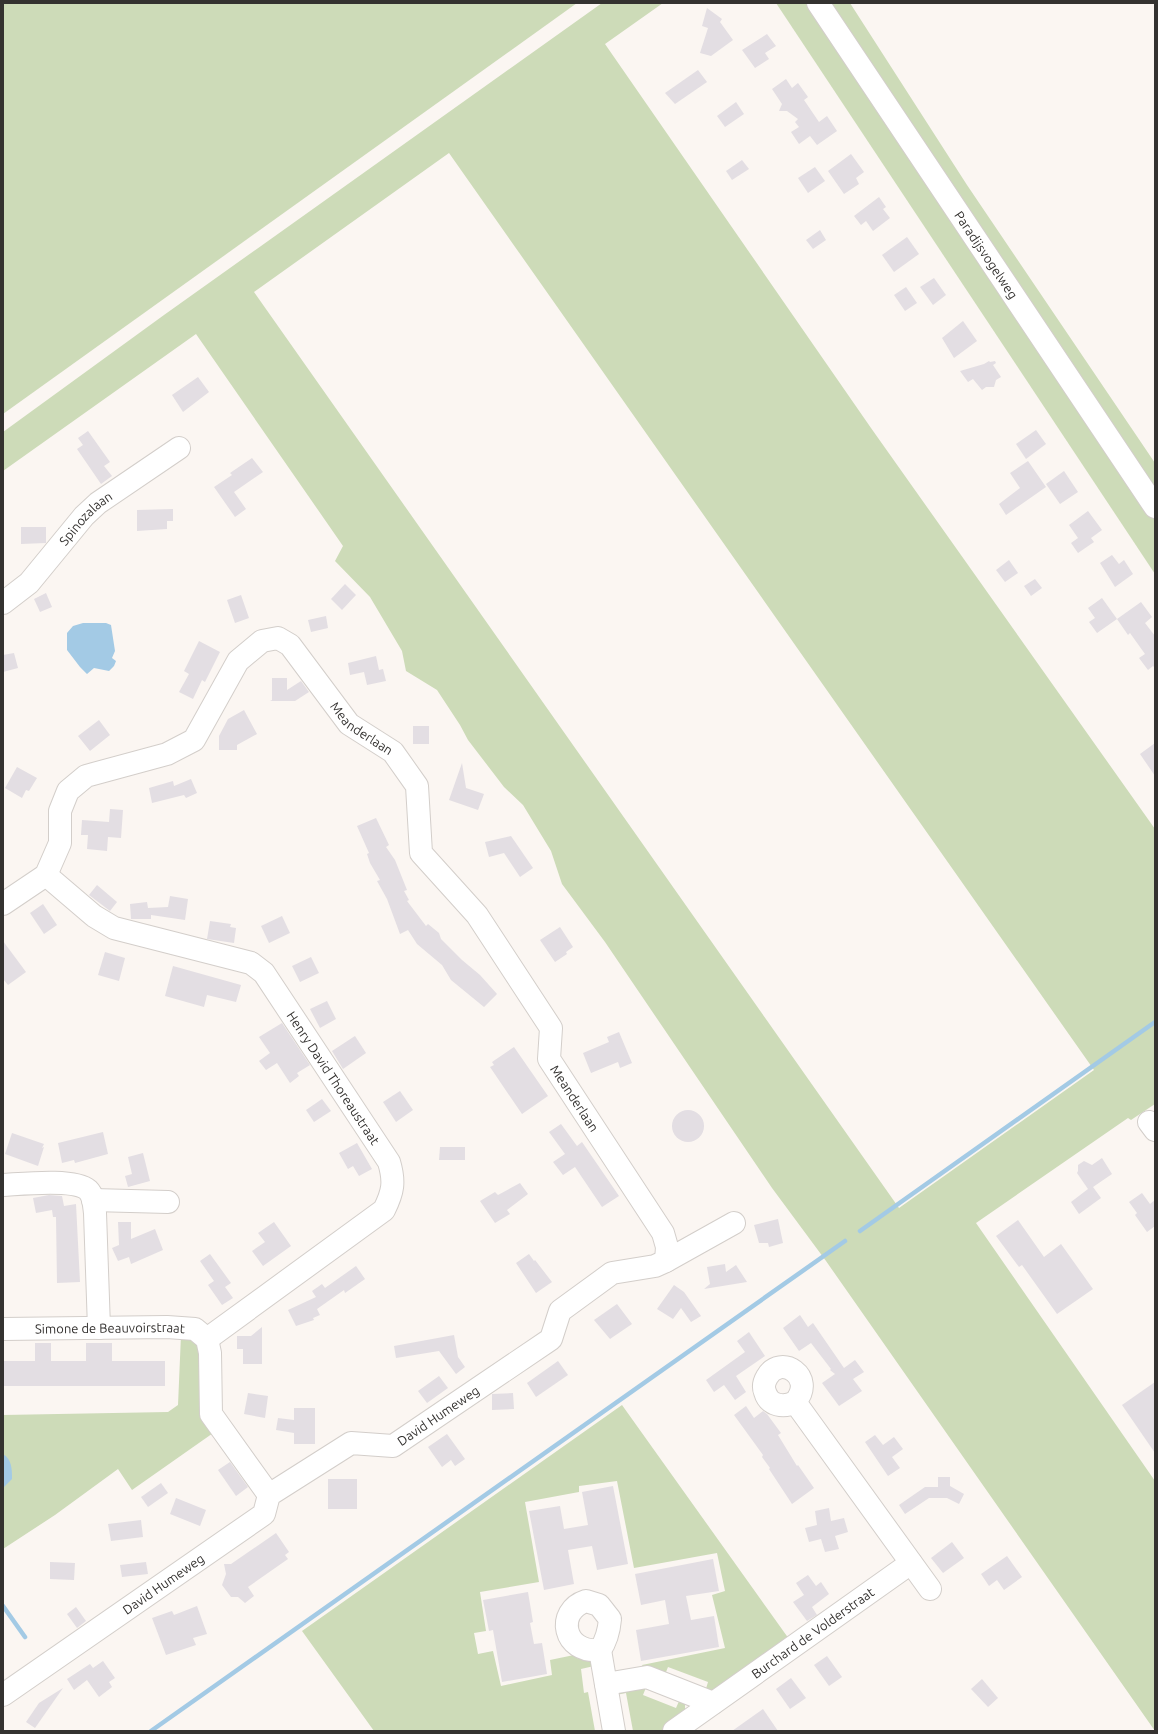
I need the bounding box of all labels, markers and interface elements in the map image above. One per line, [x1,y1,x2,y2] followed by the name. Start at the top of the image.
[952,208,1021,301] street label: Paradijsvogelweg
[56,489,114,548] street label: Spinozalaan
[328,699,396,757] street label: Meanderlaan
[284,1009,382,1147] street label: Henry David Thoreaustraat
[548,1062,602,1134] street label: Meanderlaan
[35,1320,185,1336] street label: Simone de Beauvoirstraat
[395,1383,482,1448] street label: David Humeweg
[120,1551,207,1617] street label: David Humeweg
[749,1585,877,1681] street label: Burchard de Volderstraat

